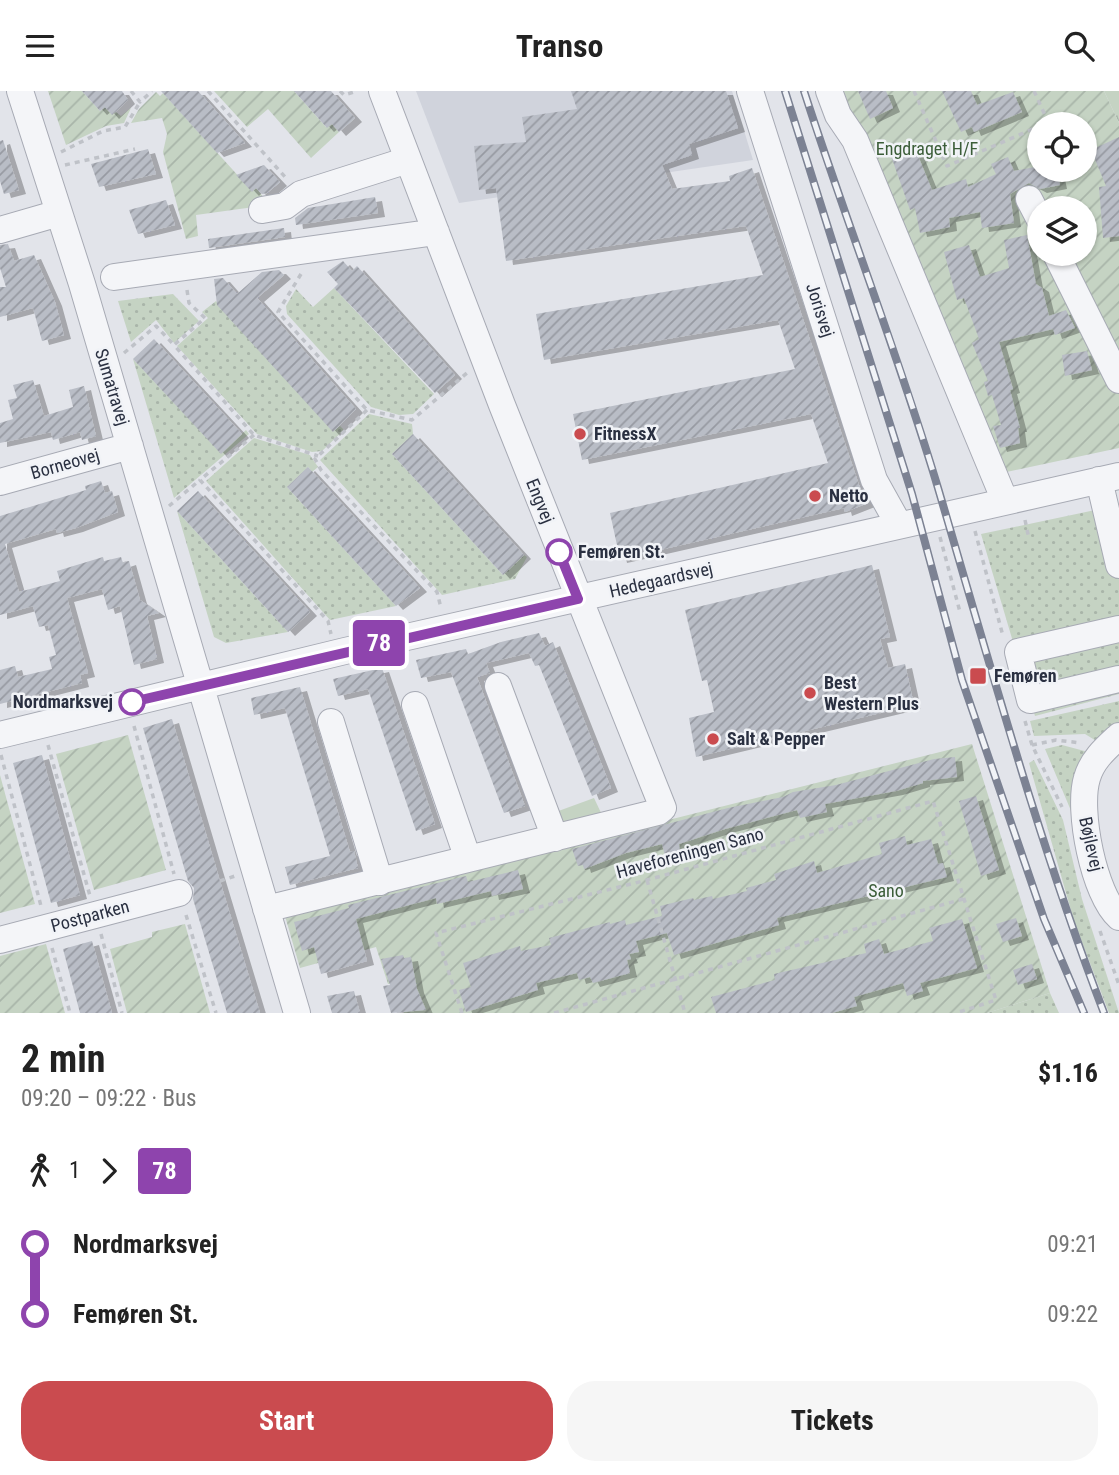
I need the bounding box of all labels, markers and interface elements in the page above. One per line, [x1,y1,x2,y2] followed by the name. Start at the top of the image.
[21,27,59,65] icon: menu
[516,27,603,65] text: Transo
[1060,27,1098,65] icon: search
[1027,112,1097,266] map controls
[1027,112,1097,182] button: locate
[876,138,979,159] park label: Engdraget H/F
[1027,196,1097,266] button: layers
[802,280,839,340] street label: Jorisvej
[91,346,134,428] street label: Sumatravej
[594,423,657,444] place label: FitnessX
[572,426,588,442] marker: FitnessX
[28,444,102,483] street label: Borneovej
[522,475,559,526] street label: Engvej
[829,485,868,506] place label: Netto
[807,488,823,504] marker: Netto
[546,539,572,565] marker: Femøren St.
[578,541,665,562] place label: Femøren St.
[607,557,715,602] street label: Hedegaardsvej
[348,620,410,666] line badge: 78
[367,629,391,657] text: 78
[994,665,1057,686] place label: Femøren
[968,666,988,686] marker: Femøren
[824,672,919,714] place label: Best Western Plus
[802,685,818,701] marker: Best Western Plus
[119,689,145,715] marker: Nordmarksvej
[13,691,113,712] place label: Nordmarksvej
[727,728,825,749] place label: Salt & Pepper
[705,731,721,747] marker: Salt & Pepper
[1075,815,1108,873] street label: Bøjlevej
[614,823,766,882] street label: Haveforeningen Sano
[868,880,904,901] park label: Sano
[48,895,131,936] street label: Postparken
[21,1037,105,1081] text: 2 min
[1038,1058,1098,1088] text: $1.16
[21,1085,197,1112] text: 09:20 – 09:22 · Bus
[21,1152,59,1190] icon: walk
[90,1152,128,1190] icon: forward
[69,1157,80,1184] text: 1
[152,1157,177,1185] text: 78
[73,1229,218,1259] text: Nordmarksvej
[1047,1231,1098,1258] text: 09:21
[73,1299,199,1329] text: Femøren St.
[1047,1301,1098,1328] text: 09:22
[21,1381,553,1461] button: Start
[567,1381,1098,1461] button: Tickets

